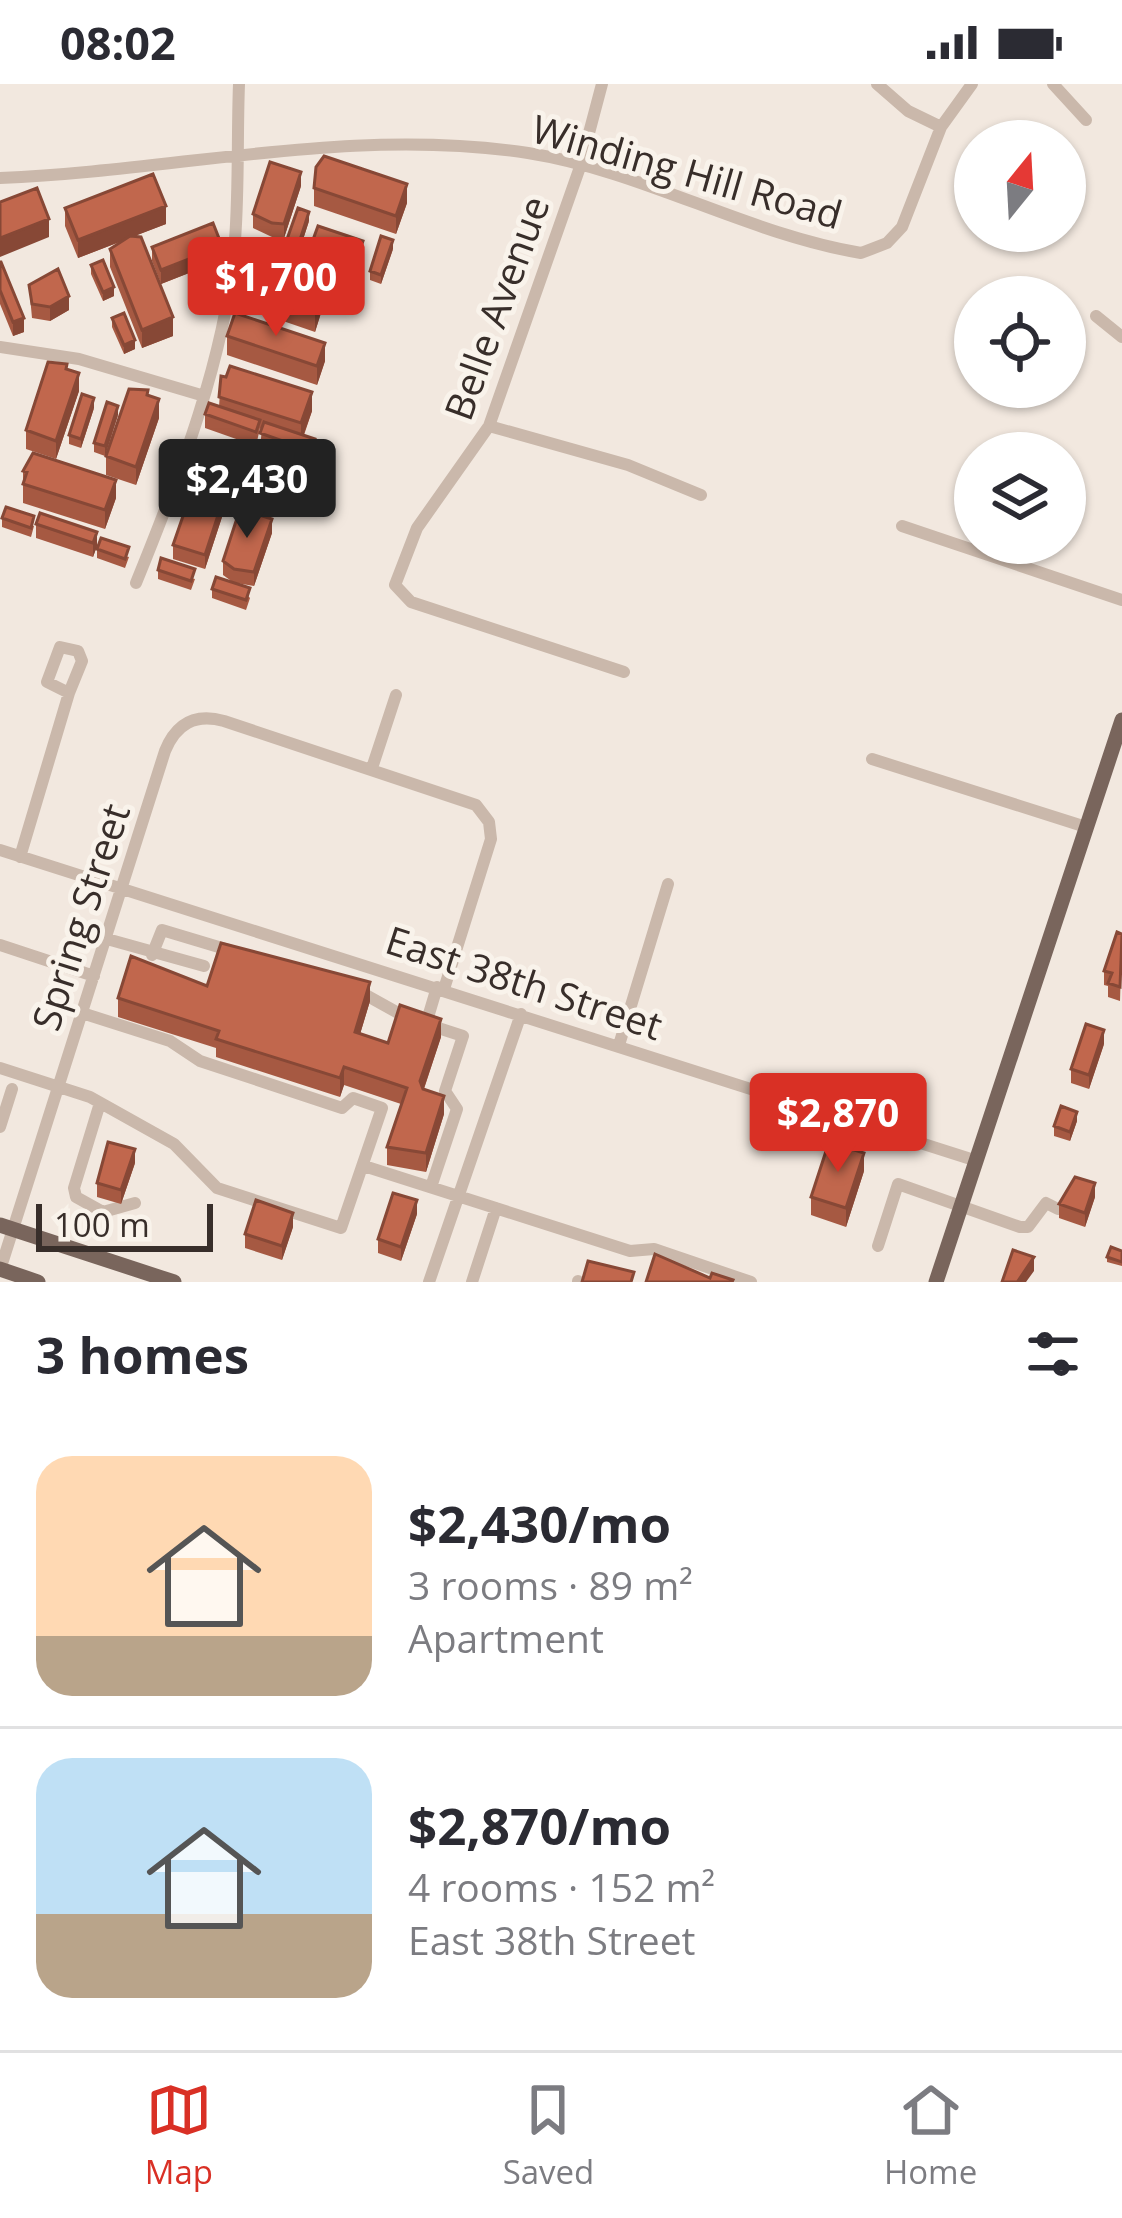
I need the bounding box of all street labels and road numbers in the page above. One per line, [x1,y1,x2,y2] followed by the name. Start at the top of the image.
[526,101,849,240] street label: Winding Hill Road
[431,188,561,427] street label: Belle Avenue
[18,797,141,1037] street label: Spring Street
[380,912,669,1051] street label: East 38th Street

